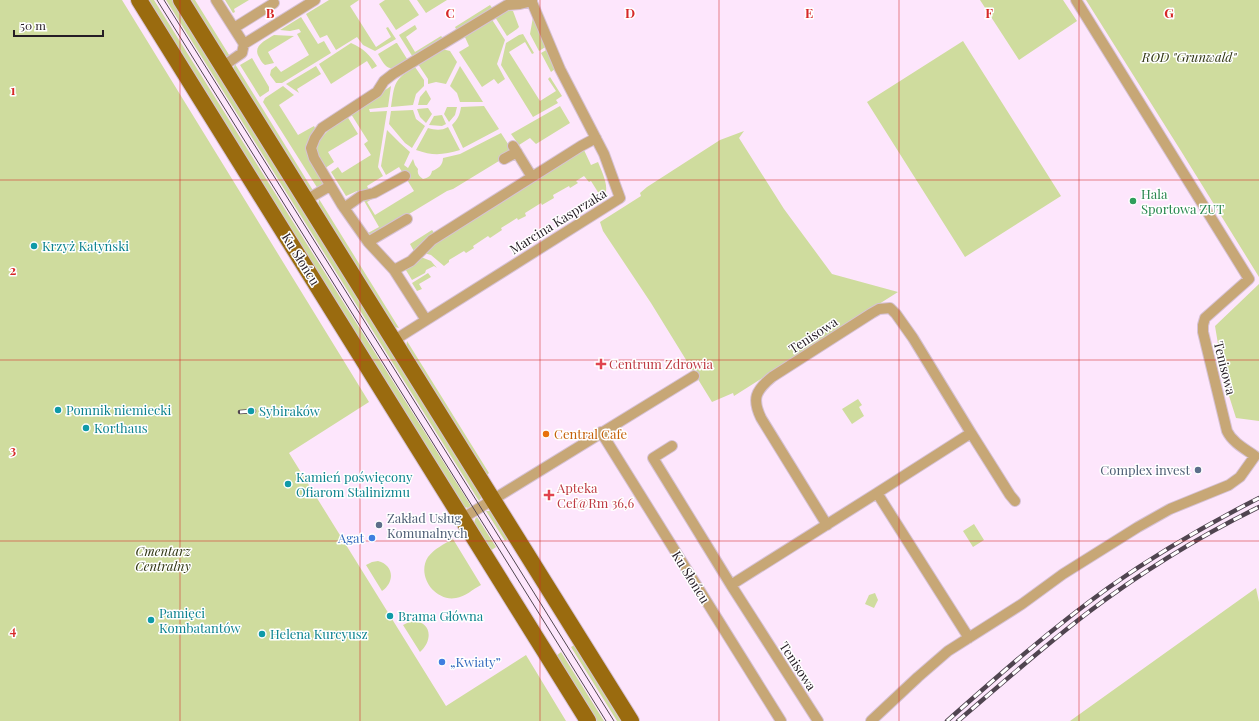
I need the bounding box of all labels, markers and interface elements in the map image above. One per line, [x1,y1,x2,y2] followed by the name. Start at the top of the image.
[266,4,275,21] text: B
[445,4,455,21] text: C
[625,4,635,21] text: D
[805,4,813,21] text: E
[985,4,993,21] text: F
[1164,4,1174,21] text: G
[14,12,103,38] scale bar
[20,17,46,33] text: 50 m
[1141,48,1237,65] park label: ROD "Grunwald"
[11,81,16,98] text: 1
[506,184,610,257] street label: Marcina Kasprzaka
[1141,185,1224,217] place label: Hala Sportowa ZUT
[1128,196,1138,206] marker: Hala Sportowa ZUT
[279,229,324,288] street label: Ku Słońcu
[42,237,129,254] place label: Krzyż Katyński
[29,241,39,251] marker: Krzyż Katyński
[10,261,17,278] text: 2
[785,312,841,357] street label: Tenisowa
[1211,339,1241,397] street label: Tenisowa
[609,355,714,372] place label: Centrum Zdrowia
[596,359,606,369] marker: Centrum Zdrowia
[66,401,171,418] place label: Pomnik niemiecki
[259,402,320,419] place label: Sybiraków
[53,405,63,415] marker: Pomnik niemiecki
[246,406,256,416] marker: Sybiraków
[94,419,148,436] place label: Korthaus
[81,423,91,433] marker: Korthaus
[554,425,628,442] place label: Central Cafe
[541,429,551,439] marker: Central Cafe
[10,441,16,458] text: 3
[1100,461,1190,478] place label: Complex invest
[1193,465,1203,475] marker: Complex invest
[296,468,413,500] place label: Kamień poświęcony Ofiarom Stalinizmu
[283,479,293,489] marker: Kamień poświęcony Ofiarom Stalinizmu
[556,479,634,511] place label: Apteka Cef@Rm 36,6
[544,490,554,500] marker: Apteka Cef@Rm 36,6
[387,509,468,541] place label: Zakład Usług Komunalnych
[374,520,384,530] marker: Zakład Usług Komunalnych
[337,529,364,546] place label: Agat
[367,533,377,543] marker: Agat
[135,542,192,574] park label: Cmentarz Centralny
[669,547,714,606] street label: Ku Słońcu
[159,604,240,636] place label: Pamięci Kombatantów
[398,607,484,624] place label: Brama Główna
[385,611,395,621] marker: Brama Główna
[146,615,156,625] marker: Pamięci Kombatantów
[10,621,17,638] text: 4
[270,625,368,642] place label: Helena Kurcyusz
[257,629,267,639] marker: Helena Kurcyusz
[776,638,821,694] street label: Tenisowa
[450,653,501,670] place label: „Kwiaty”
[437,657,447,667] marker: „Kwiaty”

